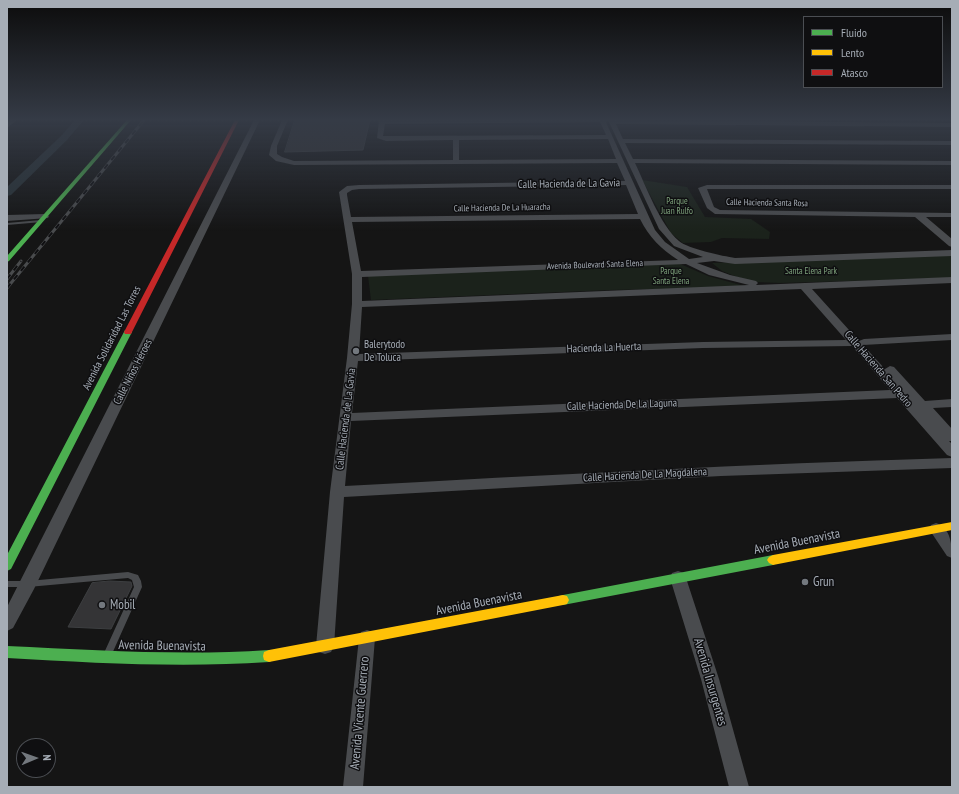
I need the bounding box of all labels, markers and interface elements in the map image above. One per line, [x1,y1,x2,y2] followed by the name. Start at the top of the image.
[803,16,943,88] legend
[841,25,867,40] text: Fluido
[841,45,864,60] text: Lento
[841,65,868,80] text: Atasco
[518,177,620,191] street label: Calle Hacienda de La Gavia
[661,196,693,217] park label: Parque Juan Rulfo
[726,197,808,209] street label: Calle Hacienda Santa Rosa
[454,202,550,214] street label: Calle Hacienda De La Huaracha
[547,258,643,272] street label: Avenida Boulevard Santa Elena
[653,266,689,287] park label: Parque Santa Elena
[785,266,837,276] park label: Santa Elena Park
[80,284,144,392] street label: Avenida Solidaridad Las Torres
[841,328,915,410] street label: Calle Hacienda San Pedro
[111,337,155,407] street label: Calle Niños Héroes
[364,338,405,364] place label: Balerytodo De Toluca
[567,340,641,356] street label: Hacienda La Huerta
[351,346,361,356] marker: Balerytodo De Toluca
[333,367,359,471] street label: Calle Hacienda de La Gavia
[567,396,677,414] street label: Calle Hacienda De La Laguna
[583,465,707,485] street label: Calle Hacienda De La Magdalena
[753,526,841,558] street label: Avenida Buenavista
[813,574,834,590] place label: Grun
[800,577,810,587] marker: Grun
[435,587,523,619] street label: Avenida Buenavista
[110,597,135,613] place label: Mobil
[97,600,107,610] marker: Mobil
[690,636,730,728] street label: Avenida Insurgentes
[118,637,206,655] street label: Avenida Buenavista
[347,656,373,770] street label: Avenida Vicente Guerrero
[16,738,56,778] north arrow
[40,754,54,761] text: N

